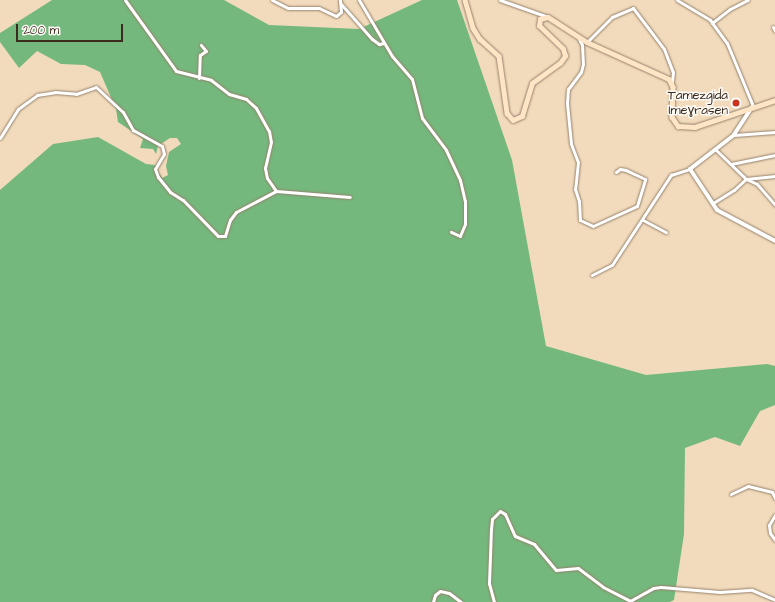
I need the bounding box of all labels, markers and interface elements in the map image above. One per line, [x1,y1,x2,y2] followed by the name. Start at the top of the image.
[18,16,125,42] scale bar
[23,22,59,39] text: 200 m
[668,88,728,119] place label: Tamezgida Imeɣrasen
[731,98,741,108] marker: Tamezgida Imeɣrasen

